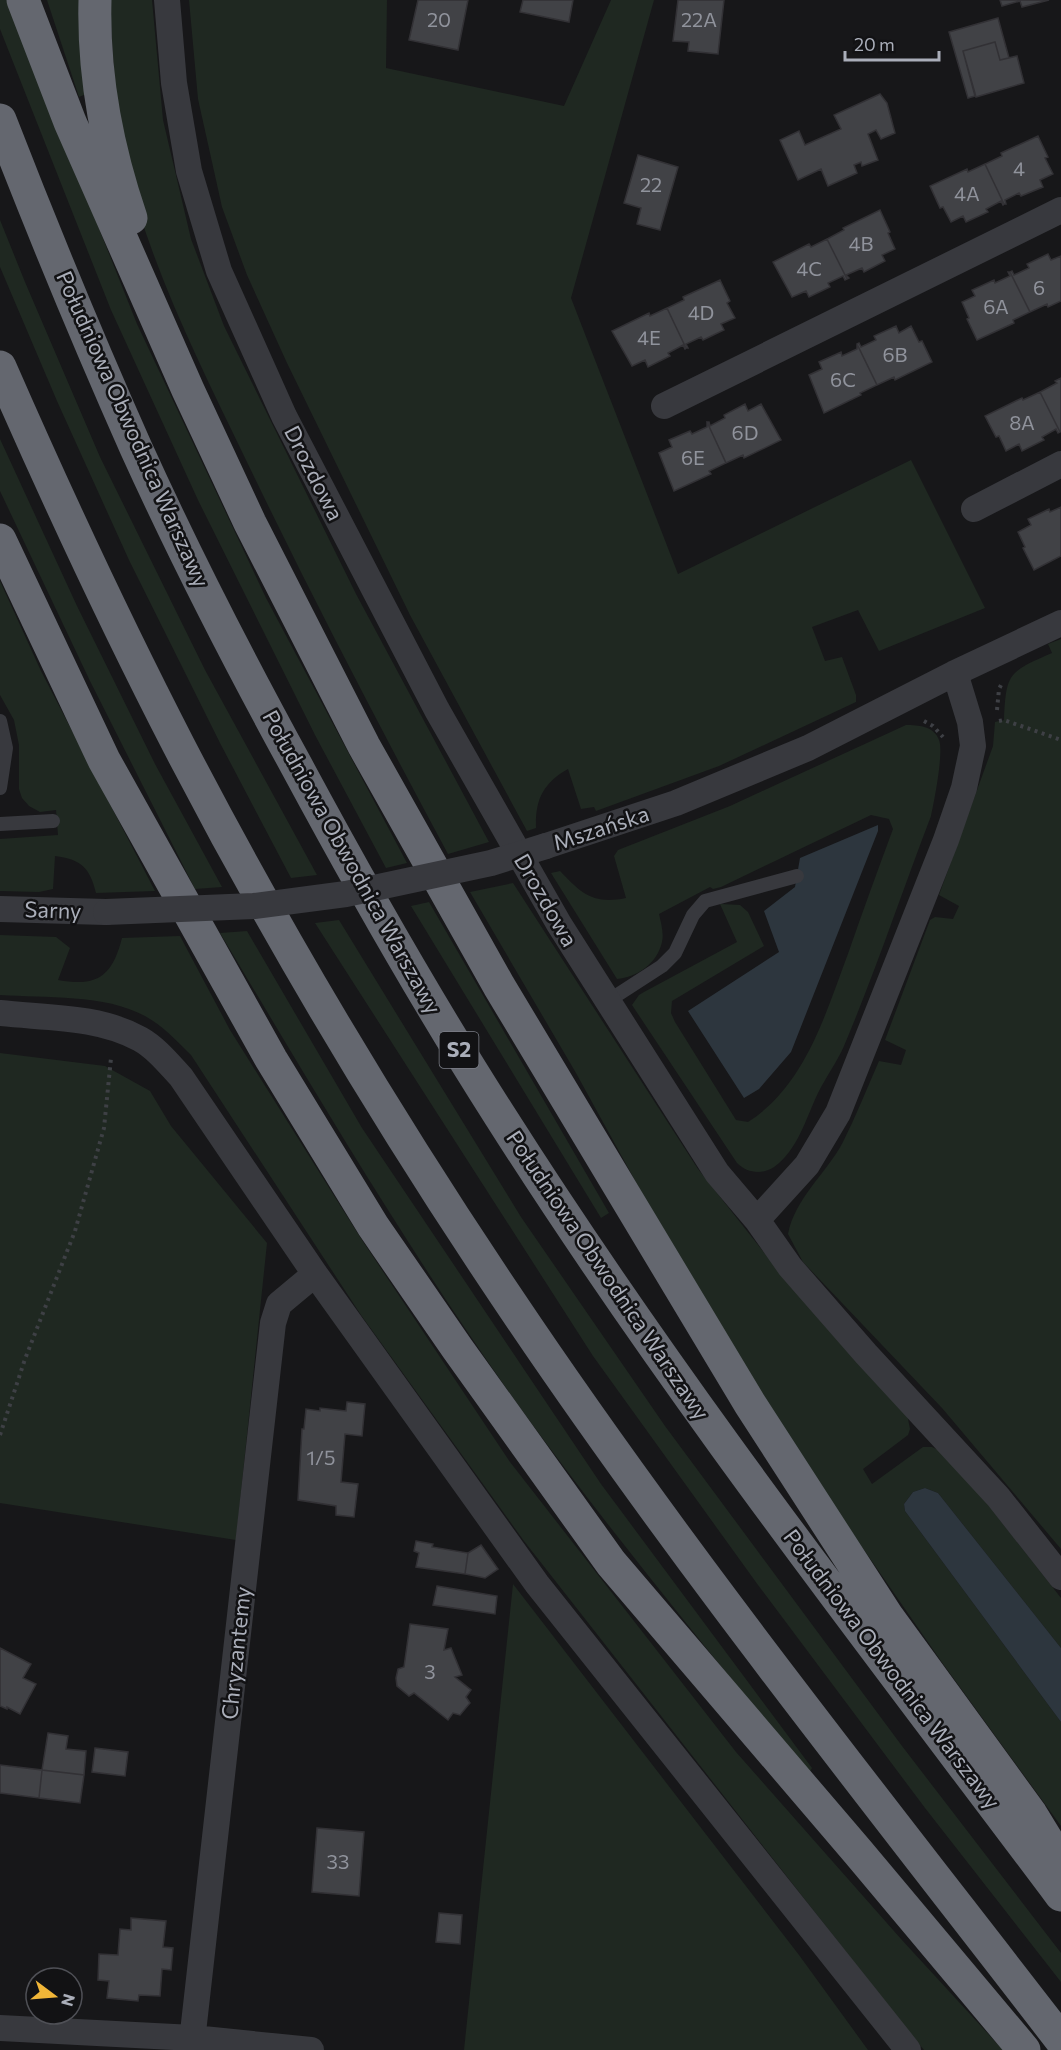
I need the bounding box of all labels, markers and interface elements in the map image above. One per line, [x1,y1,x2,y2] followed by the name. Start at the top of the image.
[427,7,451,31] house number: 20
[681,7,717,31] house number: 22A
[845,24,940,62] scale bar
[854,33,895,55] text: 20 m
[1013,156,1025,180] house number: 4
[640,172,662,196] house number: 22
[954,181,980,205] house number: 4A
[849,231,874,255] house number: 4B
[796,256,822,280] house number: 4C
[51,266,216,591] street label: Południowa Obwodnica Warszawy
[1033,275,1045,299] house number: 6
[983,294,1009,318] house number: 6A
[688,300,714,324] house number: 4D
[637,325,661,349] house number: 4E
[882,342,908,366] house number: 6B
[830,367,856,391] house number: 6C
[1009,410,1035,434] house number: 8A
[732,420,758,444] house number: 6D
[279,421,350,525] street label: Drozdowa
[681,445,705,469] house number: 6E
[257,705,447,1018] street label: Południowa Obwodnica Warszawy
[549,799,652,856] street label: Mszańska
[509,848,584,951] street label: Drozdowa
[24,895,82,924] street label: Sarny
[440,1032,478,1068] road number: S2
[501,1125,716,1425] street label: Południowa Obwodnica Warszawy
[307,1445,335,1469] house number: 1/5
[778,1523,1007,1814] street label: Południowa Obwodnica Warszawy
[215,1585,256,1721] street label: Chryzantemy
[424,1659,436,1683] house number: 3
[327,1849,349,1873] house number: 33
[24,1966,84,2026] north arrow
[58,1992,80,2009] text: N

